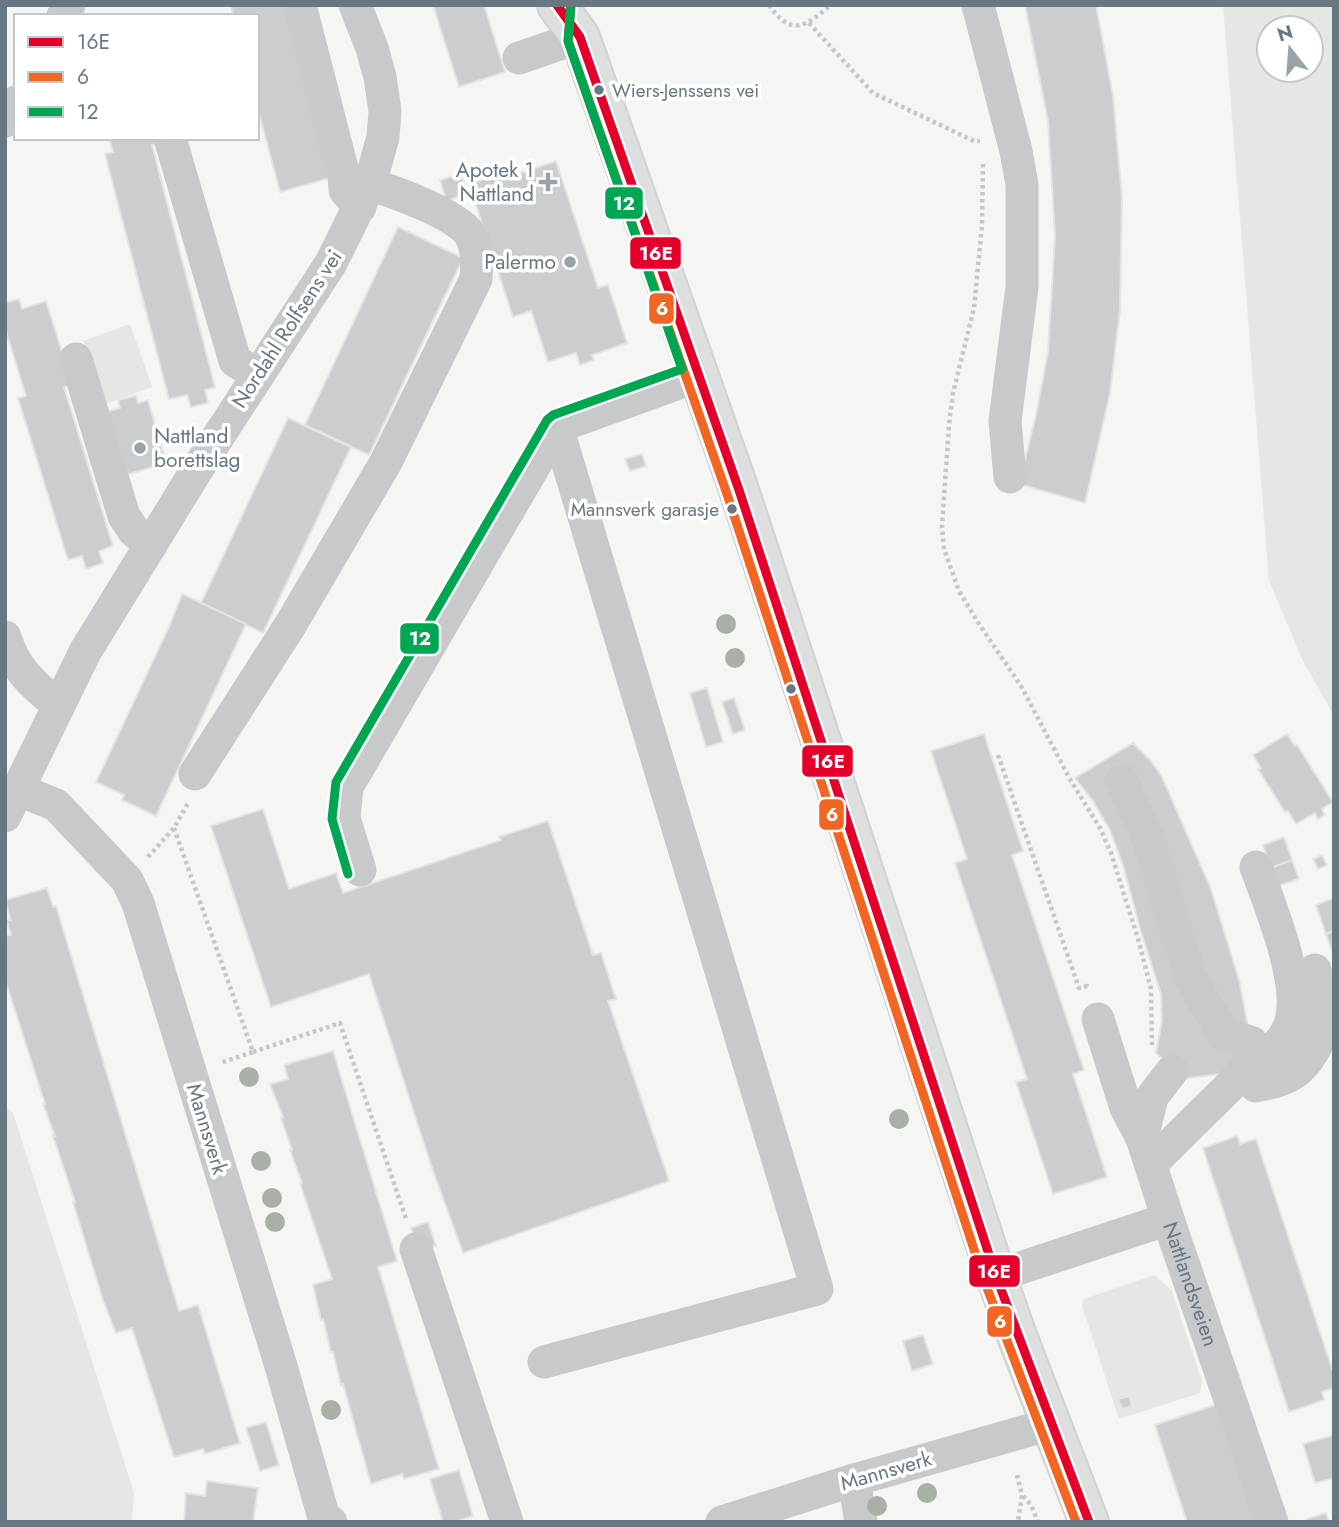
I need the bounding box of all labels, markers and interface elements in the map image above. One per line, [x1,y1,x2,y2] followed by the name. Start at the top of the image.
[14,14,259,140] legend
[1255,14,1325,84] north arrow
[1274,18,1296,48] text: N
[77,27,110,57] text: 16E
[77,62,89,92] text: 6
[612,77,759,104] place label: Wiers-Jenssens vei
[592,83,606,97] marker: Wiers-Jenssens vei
[77,97,98,127] text: 12
[456,155,534,209] place label: Apotek 1 Nattland
[540,174,556,190] marker: Apotek 1 Nattland
[604,186,644,220] line badge: 12
[613,190,635,217] text: 12
[629,236,682,270] line badge: 16E
[639,240,673,267] text: 16E
[224,244,350,414] street label: Nordahl Rolfsens vei
[484,247,556,277] place label: Palermo
[562,254,578,270] marker: Palermo
[648,292,675,325] line badge: 6
[656,295,668,322] text: 6
[154,421,241,475] place label: Nattland borettslag
[132,440,148,456] marker: Nattland borettslag
[571,496,719,523] place label: Mannsverk garasje
[725,502,739,516] marker: Mannsverk garasje
[399,622,440,655] line badge: 12
[409,625,431,652] text: 12
[784,682,798,696] unlabelled marker
[801,744,854,778] line badge: 16E
[811,748,845,775] text: 16E
[818,798,845,831] line badge: 6
[826,801,838,828] text: 6
[179,1080,235,1179] street label: Mannsverk
[1155,1218,1226,1350] street label: Nattlandsveien
[968,1254,1021,1288] line badge: 16E
[977,1258,1011,1285] text: 16E
[986,1305,1013,1338] line badge: 6
[994,1308,1006,1335] text: 6
[837,1443,936,1498] street label: Mannsverk

